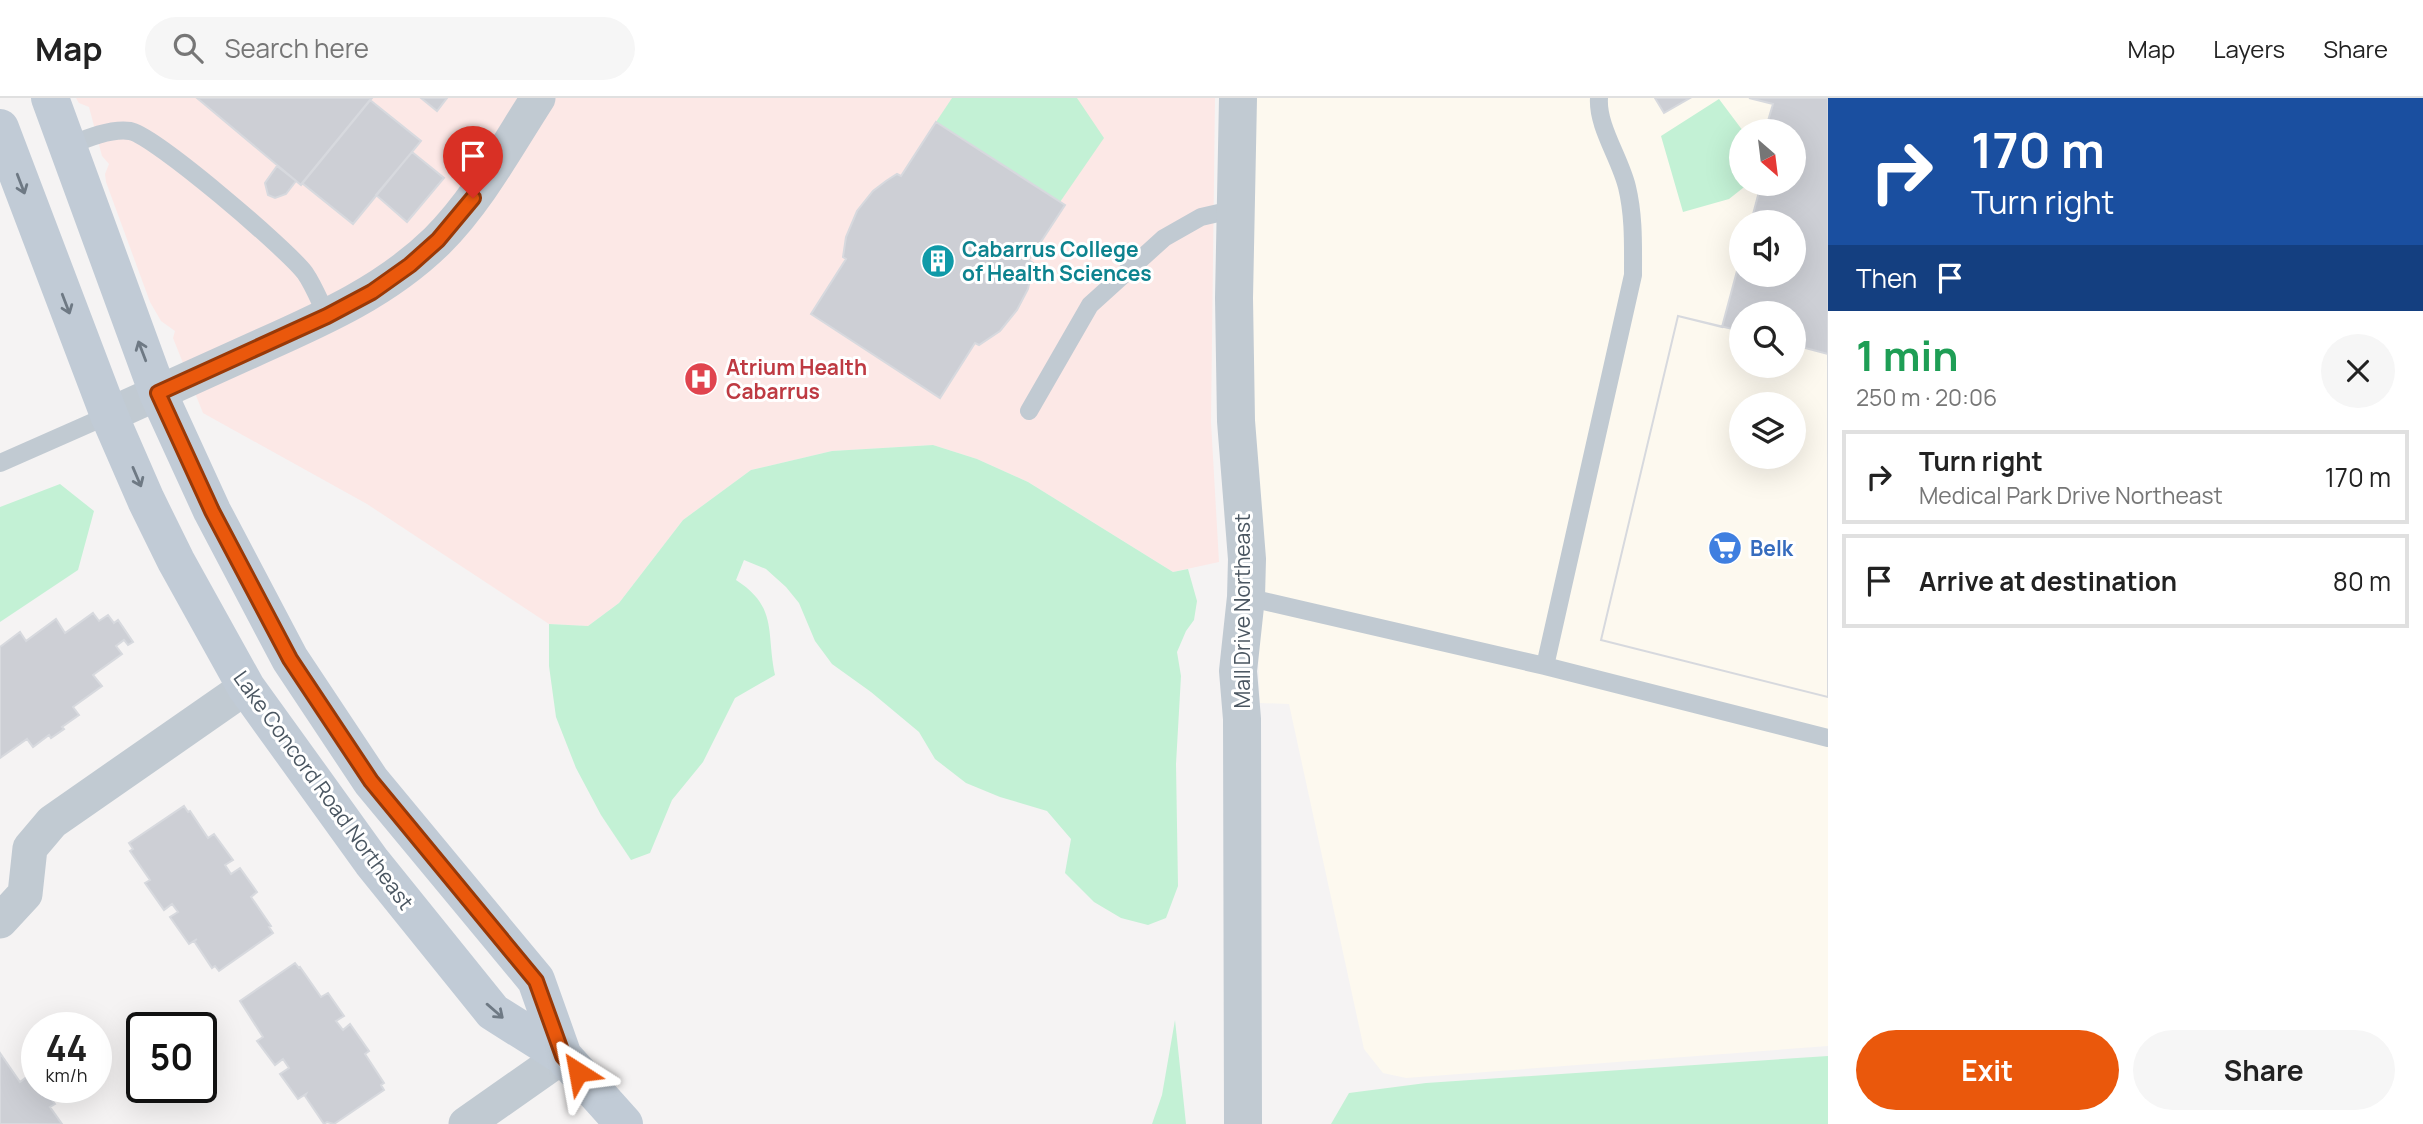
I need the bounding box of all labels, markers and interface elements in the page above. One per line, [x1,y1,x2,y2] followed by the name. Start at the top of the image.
[145,17,635,80] search box
[35,26,103,71] text: Map
[169,29,207,67] icon: search
[225,30,369,66] text: Search here
[2128,32,2175,65] text: Map
[2213,32,2285,65] text: Layers
[2323,32,2388,65] text: Share
[1971,116,2105,183] text: 170 m
[1729,119,1806,196] north arrow
[1729,119,1806,469] map controls
[443,126,503,198] pin
[1856,126,1947,217] icon: right
[454,137,492,175] icon: arrive
[16,173,28,195] one-way arrow
[1971,180,2114,224] text: Turn right
[1729,210,1806,287] button: sound
[962,235,1152,287] place label: Cabarrus College of Health Sciences
[919,242,957,280] building icon: Cabarrus College of Health Sciences
[1931,259,1969,297] icon: arrive
[1856,260,1917,296] text: Then
[61,293,74,314] one-way arrow
[1729,301,1806,378] button: search
[1856,326,1959,384] text: 1 min
[2321,334,2395,408] button: close
[135,340,147,362] one-way arrow
[726,353,867,405] place label: Atrium Health Cabarrus
[682,360,720,398] hospital icon: Atrium Health Cabarrus
[1856,381,1997,413] text: 250 m · 20:06
[1729,392,1806,469] button: layers
[1919,443,2043,479] text: Turn right
[1860,458,1898,496] icon: right
[2325,459,2391,495] text: 170 m
[131,466,144,488] one-way arrow
[1919,479,2223,511] text: Medical Park Drive Northeast
[1228,513,1256,709] street label: Mall Drive Northeast
[1706,529,1744,567] supermarket icon: Belk
[1750,534,1794,562] place label: Belk
[1860,562,1898,600] icon: arrive
[1919,563,2177,599] text: Arrive at destination
[2333,563,2391,599] text: 80 m
[228,665,420,915] street label: Lake Concord Road Northeast
[486,1003,504,1019] one-way arrow
[126,1012,217,1103] speed limit sign: 50
[45,1024,88,1072] text: 44
[1856,1030,2119,1110] button: Exit
[2133,1030,2395,1110] button: Share
[541,1035,615,1109] position arrow
[46,1063,87,1087] text: km/h

